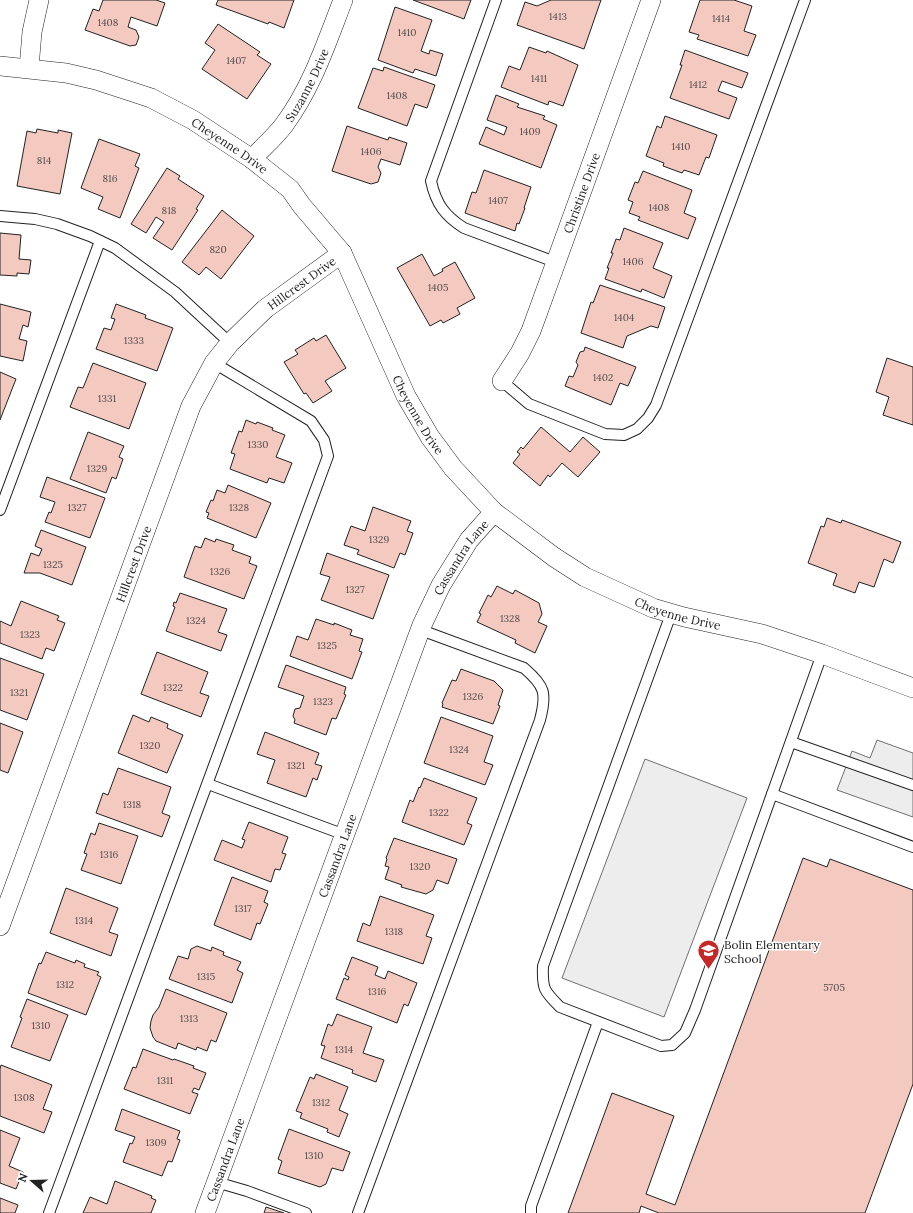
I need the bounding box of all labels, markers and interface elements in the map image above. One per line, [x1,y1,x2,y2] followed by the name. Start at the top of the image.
[549,10,568,23] house number: 1413
[712,12,731,25] house number: 1414
[98,16,119,29] house number: 1408
[398,26,416,39] house number: 1410
[281,45,331,124] street label: Suzanne Drive
[226,54,246,67] house number: 1407
[531,72,548,85] house number: 1411
[689,78,707,91] house number: 1412
[387,89,408,102] house number: 1408
[189,114,271,177] street label: Cheyenne Drive
[519,125,541,138] house number: 1409
[672,140,690,153] house number: 1410
[360,145,382,158] house number: 1406
[560,150,603,235] street label: Christine Drive
[37,154,52,167] house number: 814
[102,172,118,185] house number: 816
[488,194,508,207] house number: 1407
[649,201,670,214] house number: 1408
[162,204,177,217] house number: 818
[209,243,227,256] house number: 820
[264,253,339,312] street label: Hillcrest Drive
[622,255,644,268] house number: 1406
[428,281,448,294] house number: 1405
[614,311,635,324] house number: 1404
[124,334,145,347] house number: 1333
[593,371,613,384] house number: 1402
[390,373,448,457] street label: Cheyenne Drive
[98,392,117,405] house number: 1331
[248,438,269,451] house number: 1330
[87,462,107,475] house number: 1329
[67,501,87,514] house number: 1327
[229,501,249,514] house number: 1328
[430,516,492,597] street label: Cassandra Lane
[112,523,154,604] street label: Hillcrest Drive
[369,533,389,546] house number: 1329
[43,558,63,571] house number: 1325
[210,565,230,578] house number: 1326
[345,583,365,596] house number: 1327
[632,593,723,632] street label: Cheyenne Drive
[500,612,520,625] house number: 1328
[186,614,206,627] house number: 1324
[20,628,40,641] house number: 1323
[317,639,337,652] house number: 1325
[163,681,183,694] house number: 1322
[10,686,28,699] house number: 1321
[463,690,483,703] house number: 1326
[313,695,333,708] house number: 1323
[140,739,160,752] house number: 1320
[449,743,469,756] house number: 1324
[287,759,305,772] house number: 1321
[123,798,142,811] house number: 1318
[429,806,449,819] house number: 1322
[315,811,359,899] street label: Cassandra Lane
[100,848,119,861] house number: 1316
[410,860,430,873] house number: 1320
[234,902,252,915] house number: 1317
[75,914,94,927] house number: 1314
[385,925,404,938] house number: 1318
[724,937,820,966] place label: Bolin Elementary School
[695,938,721,971] school or university icon: Bolin Elementary School
[197,970,215,983] house number: 1315
[56,978,74,991] house number: 1312
[823,981,845,994] house number: 5705
[368,985,387,998] house number: 1316
[180,1012,199,1025] house number: 1313
[31,1019,51,1032] house number: 1310
[335,1043,354,1056] house number: 1314
[157,1074,174,1087] house number: 1311
[13,1091,35,1104] house number: 1308
[312,1096,330,1109] house number: 1312
[202,1115,247,1203] street label: Cassandra Lane
[145,1136,167,1149] house number: 1309
[304,1149,324,1162] house number: 1310
[12,1161,52,1201] north arrow
[15,1171,31,1184] text: N

